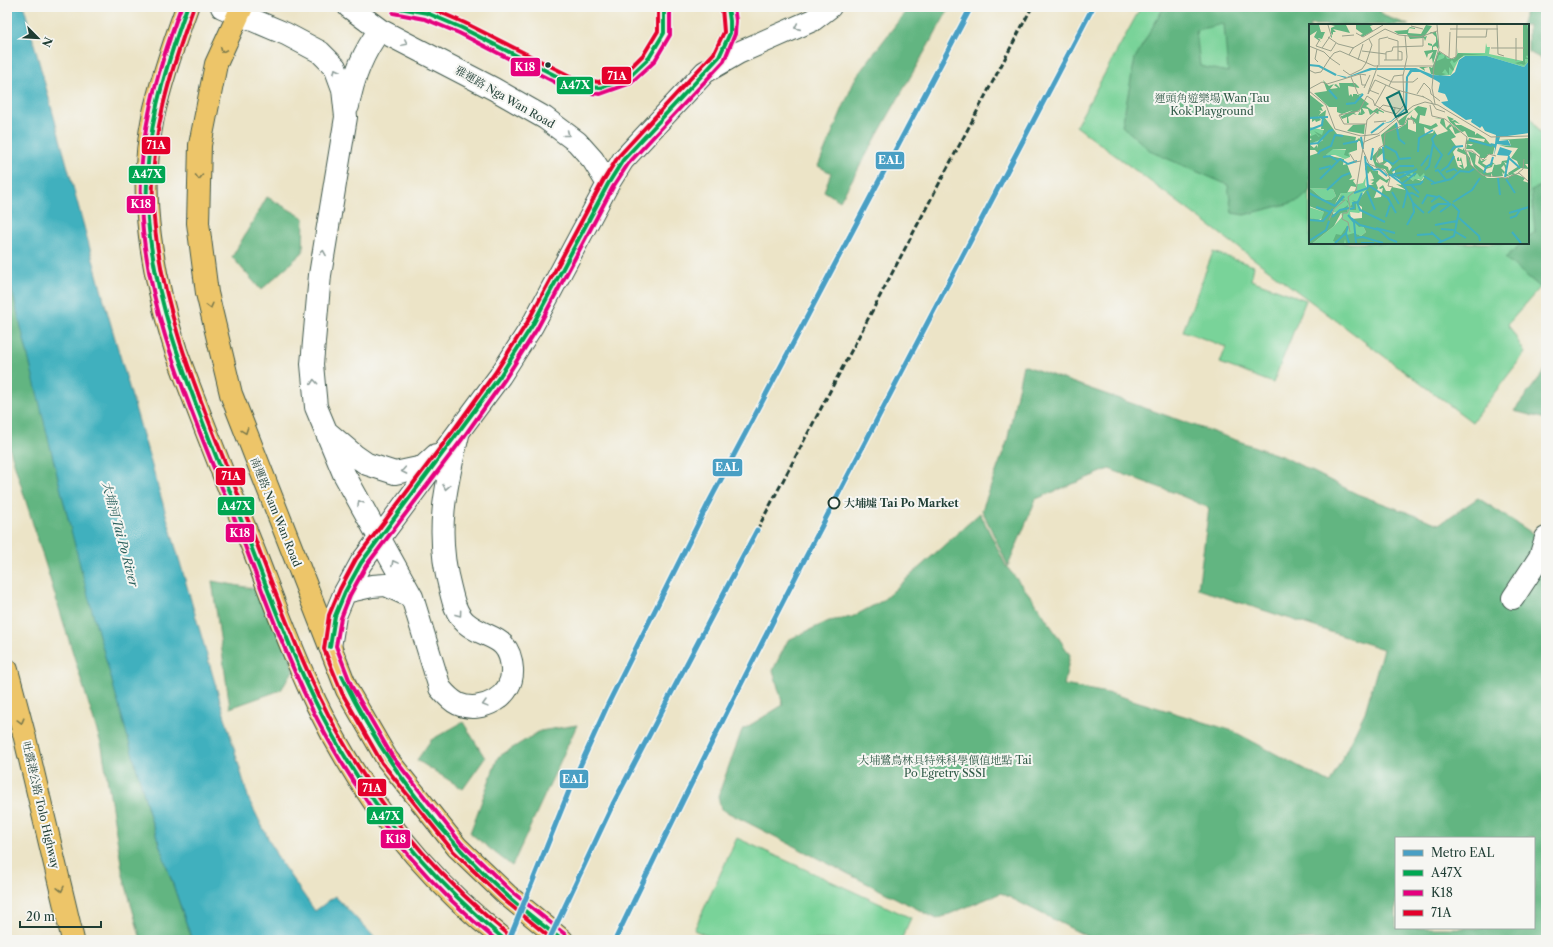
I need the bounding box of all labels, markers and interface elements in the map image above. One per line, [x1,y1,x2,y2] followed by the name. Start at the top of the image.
[18,18,58,58] north arrow
[793,22,801,30] one-way arrow
[1309,24,1529,244] inset map
[39,35,55,50] text: N
[401,38,409,46] one-way arrow
[219,46,227,53] one-way arrow
[510,57,541,77] line badge: K18
[515,60,536,74] text: K18
[543,60,553,70] unlabelled marker
[453,63,558,131] street label: 雅運路 Nga Wan Road
[601,66,632,85] line badge: 71A
[333,67,341,75] one-way arrow
[607,69,627,83] text: 71A
[556,76,594,95] line badge: A47X
[559,78,591,92] text: A47X
[1154,91,1270,118] park label: 運頭角遊樂場 Wan Tau Kok Playground
[562,130,569,137] one-way arrow
[141,136,171,155] line badge: 71A
[146,138,166,152] text: 71A
[875,151,905,170] line badge: EAL
[878,153,902,167] text: EAL
[128,165,166,184] line badge: A47X
[131,167,163,181] text: A47X
[195,174,203,180] one-way arrow
[126,195,156,214] line badge: K18
[131,197,152,211] text: K18
[319,250,327,256] one-way arrow
[205,303,213,309] one-way arrow
[310,379,319,385] one-way arrow
[240,427,248,434] one-way arrow
[248,455,305,569] street label: 南運路 Nam Wan Road
[712,458,743,477] line badge: EAL
[715,460,739,474] text: EAL
[400,466,407,475] one-way arrow
[215,467,246,486] line badge: 71A
[221,469,241,483] text: 71A
[99,479,142,590] water label: 大埔河 Tai Po River
[442,484,451,490] one-way arrow
[217,496,255,516] line badge: A47X
[827,496,841,510] marker: 大埔墟 Tai Po Market
[844,496,959,510] place label: 大埔墟 Tai Po Market
[220,499,252,513] text: A47X
[358,499,365,507] one-way arrow
[225,523,255,543] line badge: K18
[230,526,251,540] text: K18
[391,559,398,567] one-way arrow
[455,609,462,616] one-way arrow
[482,700,488,708] one-way arrow
[16,718,25,725] one-way arrow
[20,740,63,871] street label: 吐露港公路 Tolo Highway
[858,753,1032,780] park label: 大埔鷺鳥林具特殊科學價值地點 Tai Po Egretry SSSI
[559,769,589,789] line badge: EAL
[562,772,586,786] text: EAL
[357,778,387,797] line badge: 71A
[362,781,382,795] text: 71A
[366,806,404,825] line badge: A47X
[369,809,401,823] text: A47X
[380,829,411,849] line badge: K18
[386,832,407,846] text: K18
[1395,837,1535,929] legend
[1431,845,1494,860] text: Metro EAL
[1430,865,1463,880] text: A47X
[57,885,65,892] one-way arrow
[1431,885,1453,900] text: K18
[20,903,101,929] scale bar
[1431,905,1453,920] text: 71A
[26,909,55,924] text: 20 m

